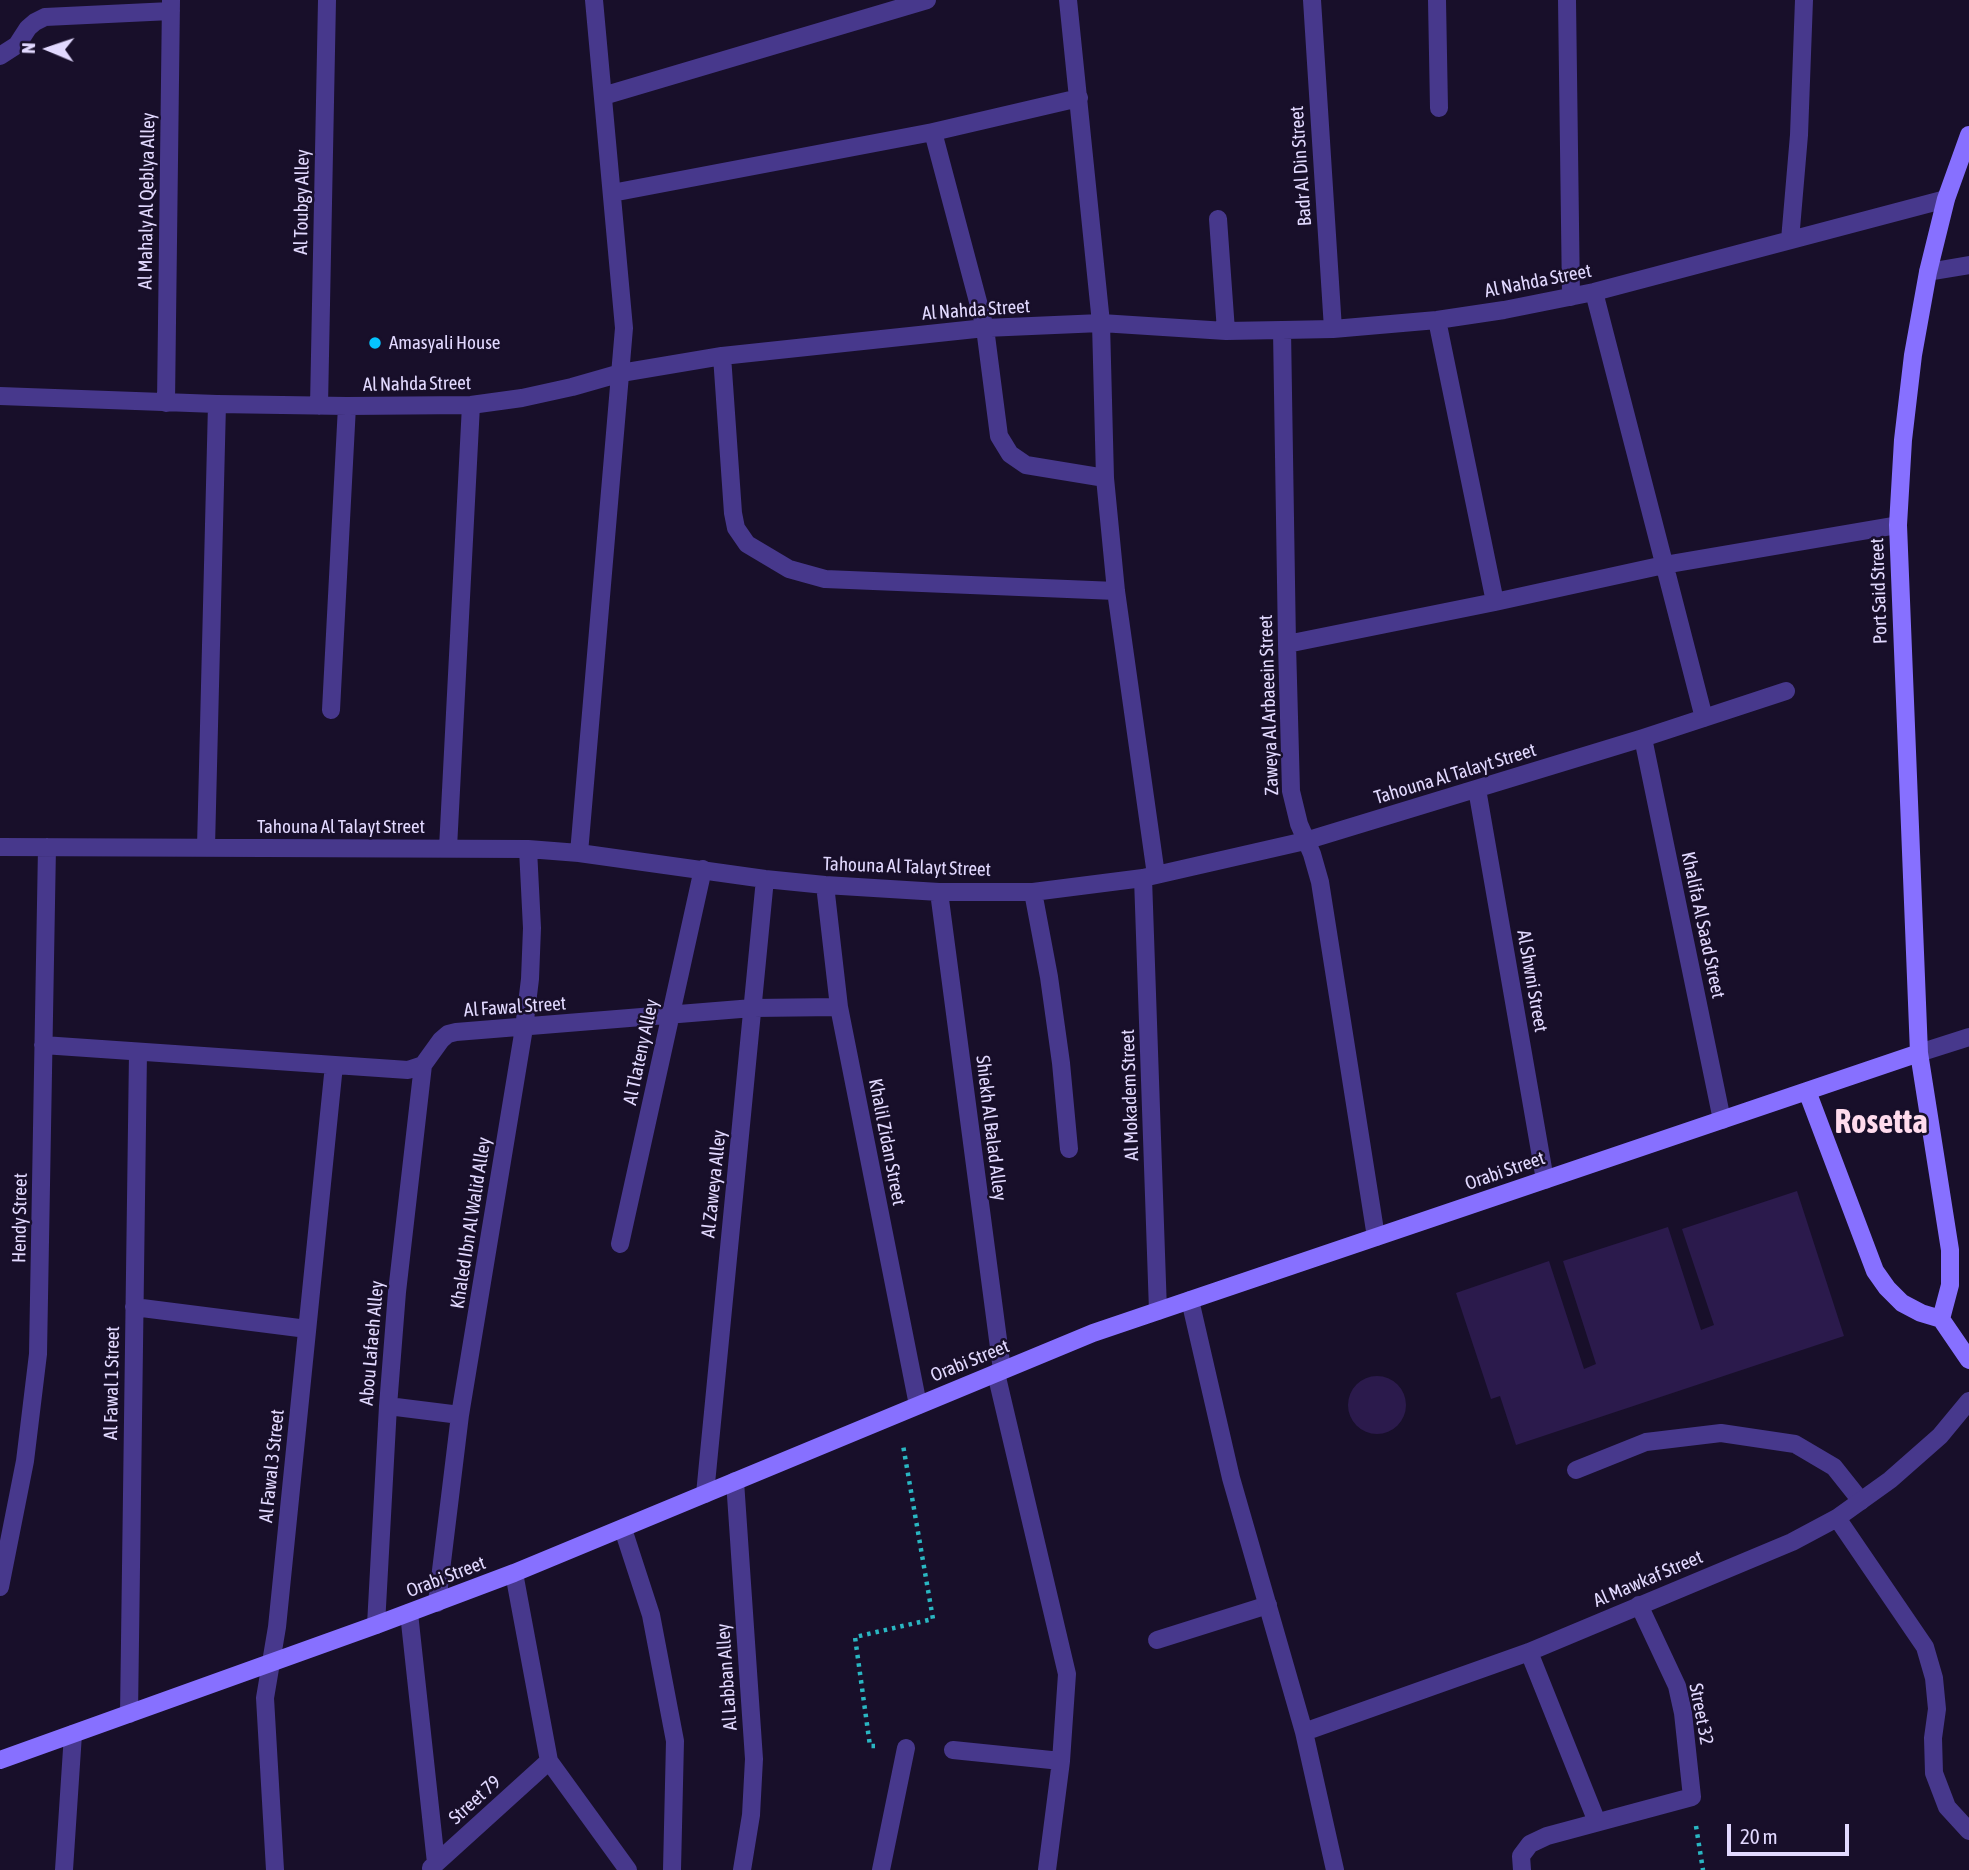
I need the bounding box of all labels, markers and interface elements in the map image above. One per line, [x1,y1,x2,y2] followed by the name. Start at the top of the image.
[14,14,84,84] north arrow
[17,42,39,54] text: N
[1285,105,1317,227] street label: Badr Al Din Street
[134,112,160,290] street label: Al Mahaly Al Qeblya Alley
[290,149,314,255] street label: Al Toubgy Alley
[1483,259,1593,303] street label: Al Nahda Street
[921,295,1031,325] street label: Al Nahda Street
[389,332,500,354] place label: Amasyali House
[367,335,383,351] marker: Amasyali House
[363,372,471,396] street label: Al Nahda Street
[1866,538,1892,644] street label: Port Said Street
[1254,614,1284,796] street label: Zaweya Al Arbaeein Street
[1371,739,1539,809] street label: Tahouna Al Talayt Street
[257,816,425,838] street label: Tahouna Al Talayt Street
[1676,850,1730,1000] street label: Khalifa Al Saad Street
[823,853,991,881] street label: Tahouna Al Talayt Street
[1512,928,1552,1034] street label: Al Shwni Street
[463,992,567,1022] street label: Al Fawal Street
[619,997,663,1107] street label: Al Tlateny Alley
[1116,1029,1144,1161] street label: Al Mokadem Street
[971,1054,1011,1202] street label: Shiekh Al Balad Alley
[864,1077,910,1207] street label: Khalil Zidan Street
[1835,1103,1927,1143] district label: Rosetta
[697,1129,731,1239] street label: Al Zaweya Alley
[446,1136,496,1310] street label: Khaled Ibn Al Walid Alley
[1462,1147,1548,1195] street label: Orabi Street
[8,1173,32,1263] street label: Hendy Street
[355,1280,389,1406] street label: Abou Lafaeh Alley
[100,1326,124,1440] street label: Al Fawal 1 Street
[927,1335,1013,1387] street label: Orabi Street
[255,1408,289,1524] street label: Al Fawal 3 Street
[1590,1546,1706,1612] street label: Al Mawkaf Street
[403,1552,489,1602] street label: Orabi Street
[712,1623,742,1731] street label: Al Labban Alley
[1684,1681,1718,1747] street label: Street 32
[444,1771,506,1829] street label: Street 79
[1731,1811,1854,1855] scale bar
[1740,1824,1778,1848] text: 20 m

